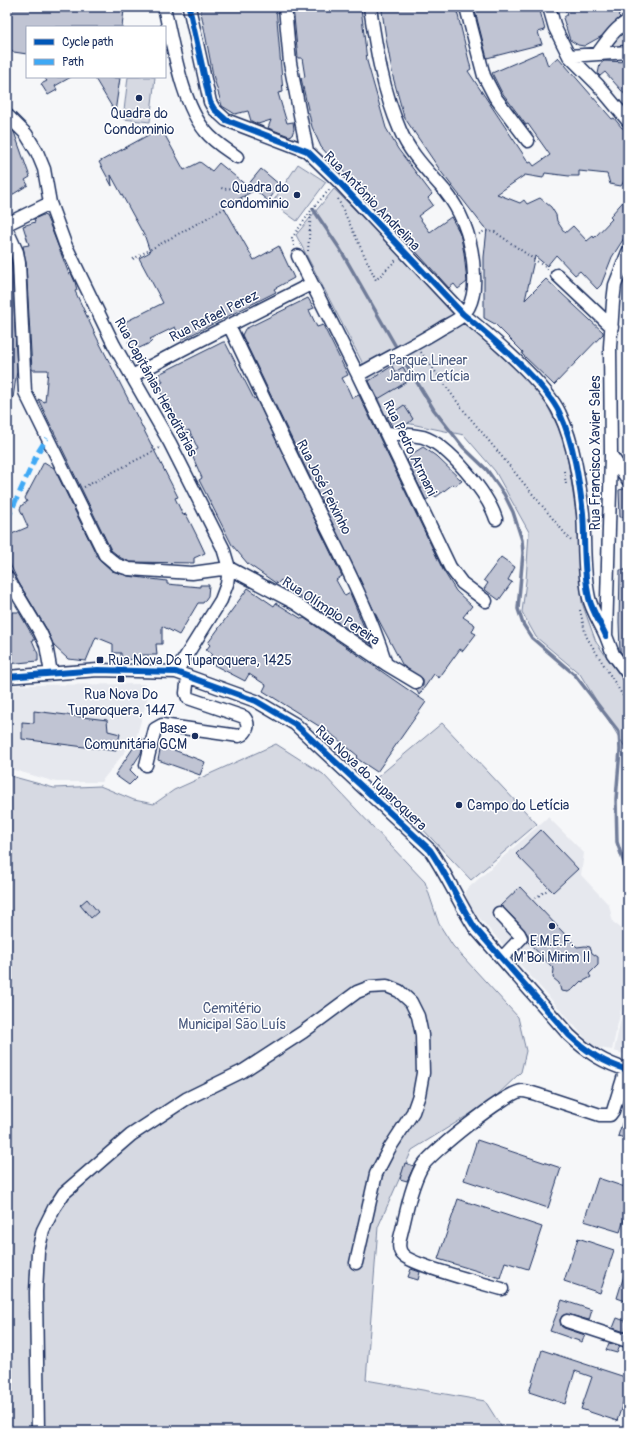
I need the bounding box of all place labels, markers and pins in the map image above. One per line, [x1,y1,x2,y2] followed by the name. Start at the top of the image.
[134,93,144,103] marker: Quadra do Condominio
[104,105,175,138] place label: Quadra do Condominio
[220,179,289,212] place label: Quadra do condominio
[292,190,302,200] marker: Quadra do condominio
[108,652,292,669] place label: Rua Nova Do Tuparoquera, 1425
[95,655,105,665] marker: Rua Nova Do Tuparoquera, 1425
[116,674,126,684] marker: Rua Nova Do Tuparoquera, 1447
[67,686,175,719] place label: Rua Nova Do Tuparoquera, 1447
[84,720,187,753] place label: Base Comunitária GCM
[190,731,200,741] marker: Base Comunitária GCM
[467,797,569,814] place label: Campo do Letícia
[454,800,464,810] marker: Campo do Letícia
[547,921,557,931] marker: E.M.E.F. M'Boi Mirim II
[514,933,590,966] place label: E.M.E.F. M'Boi Mirim II

